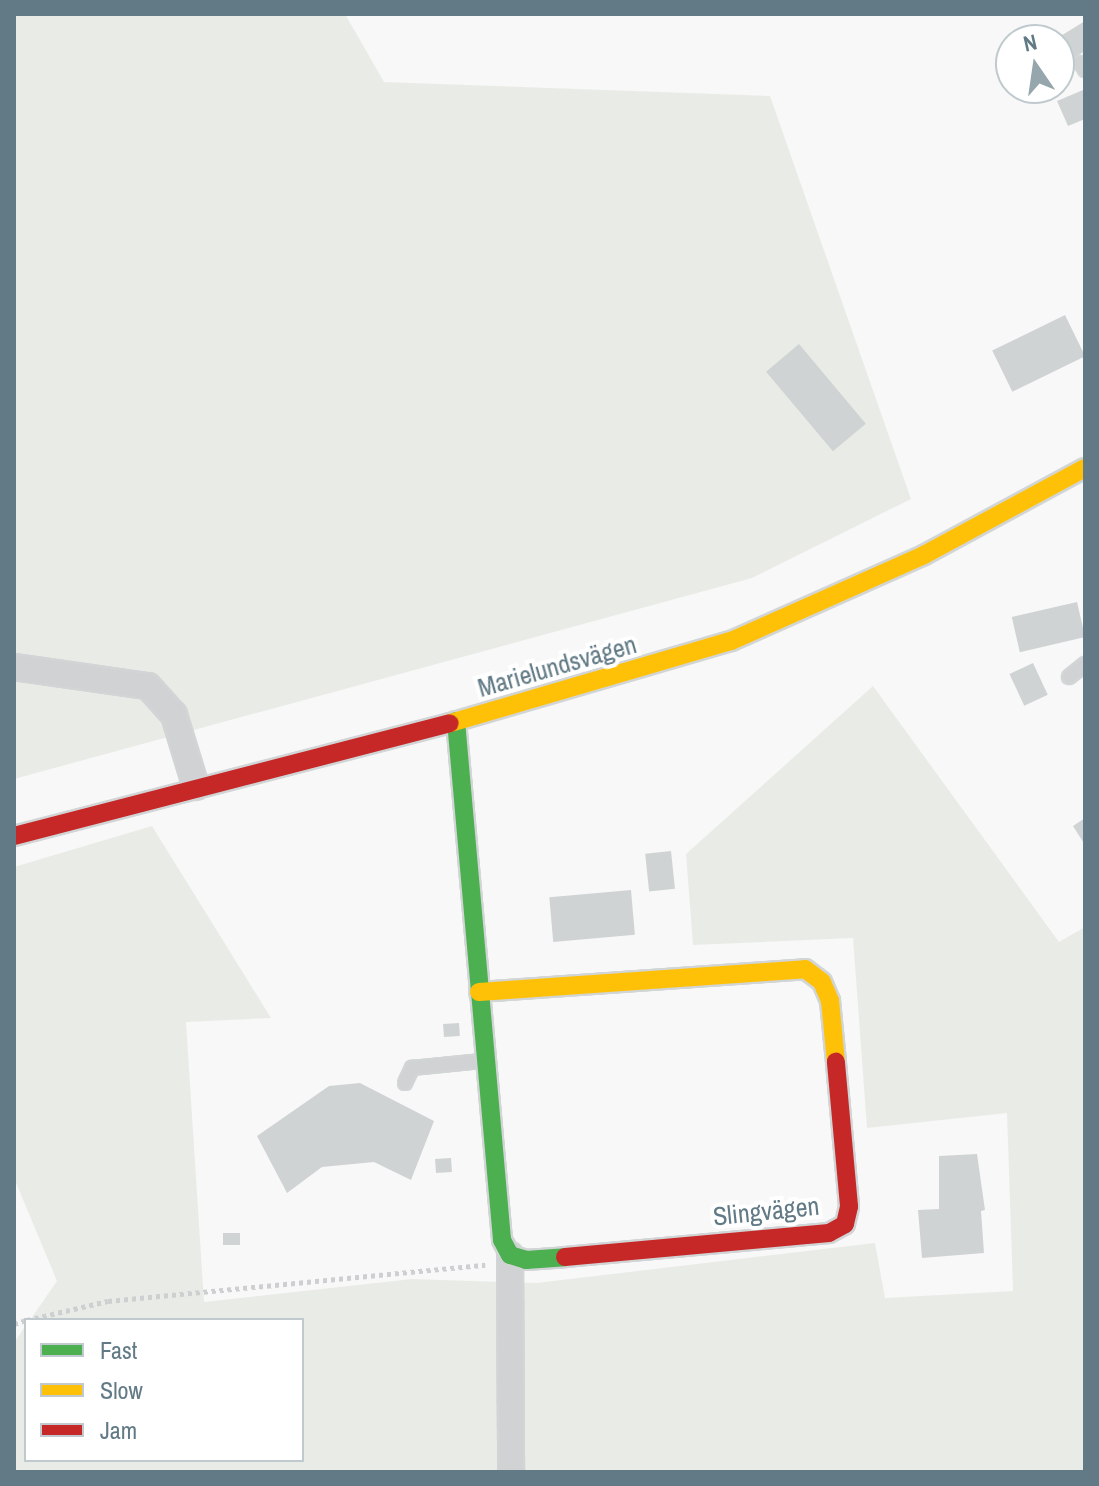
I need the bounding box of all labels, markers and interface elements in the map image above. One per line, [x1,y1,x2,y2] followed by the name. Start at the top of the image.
[995,24,1075,104] north arrow
[1020,26,1040,59] text: N
[474,628,640,704] street label: Marielundsvägen
[711,1190,821,1232] street label: Slingvägen
[24,1318,304,1462] legend
[100,1334,137,1366] text: Fast
[100,1374,143,1406] text: Slow
[100,1414,137,1446] text: Jam

